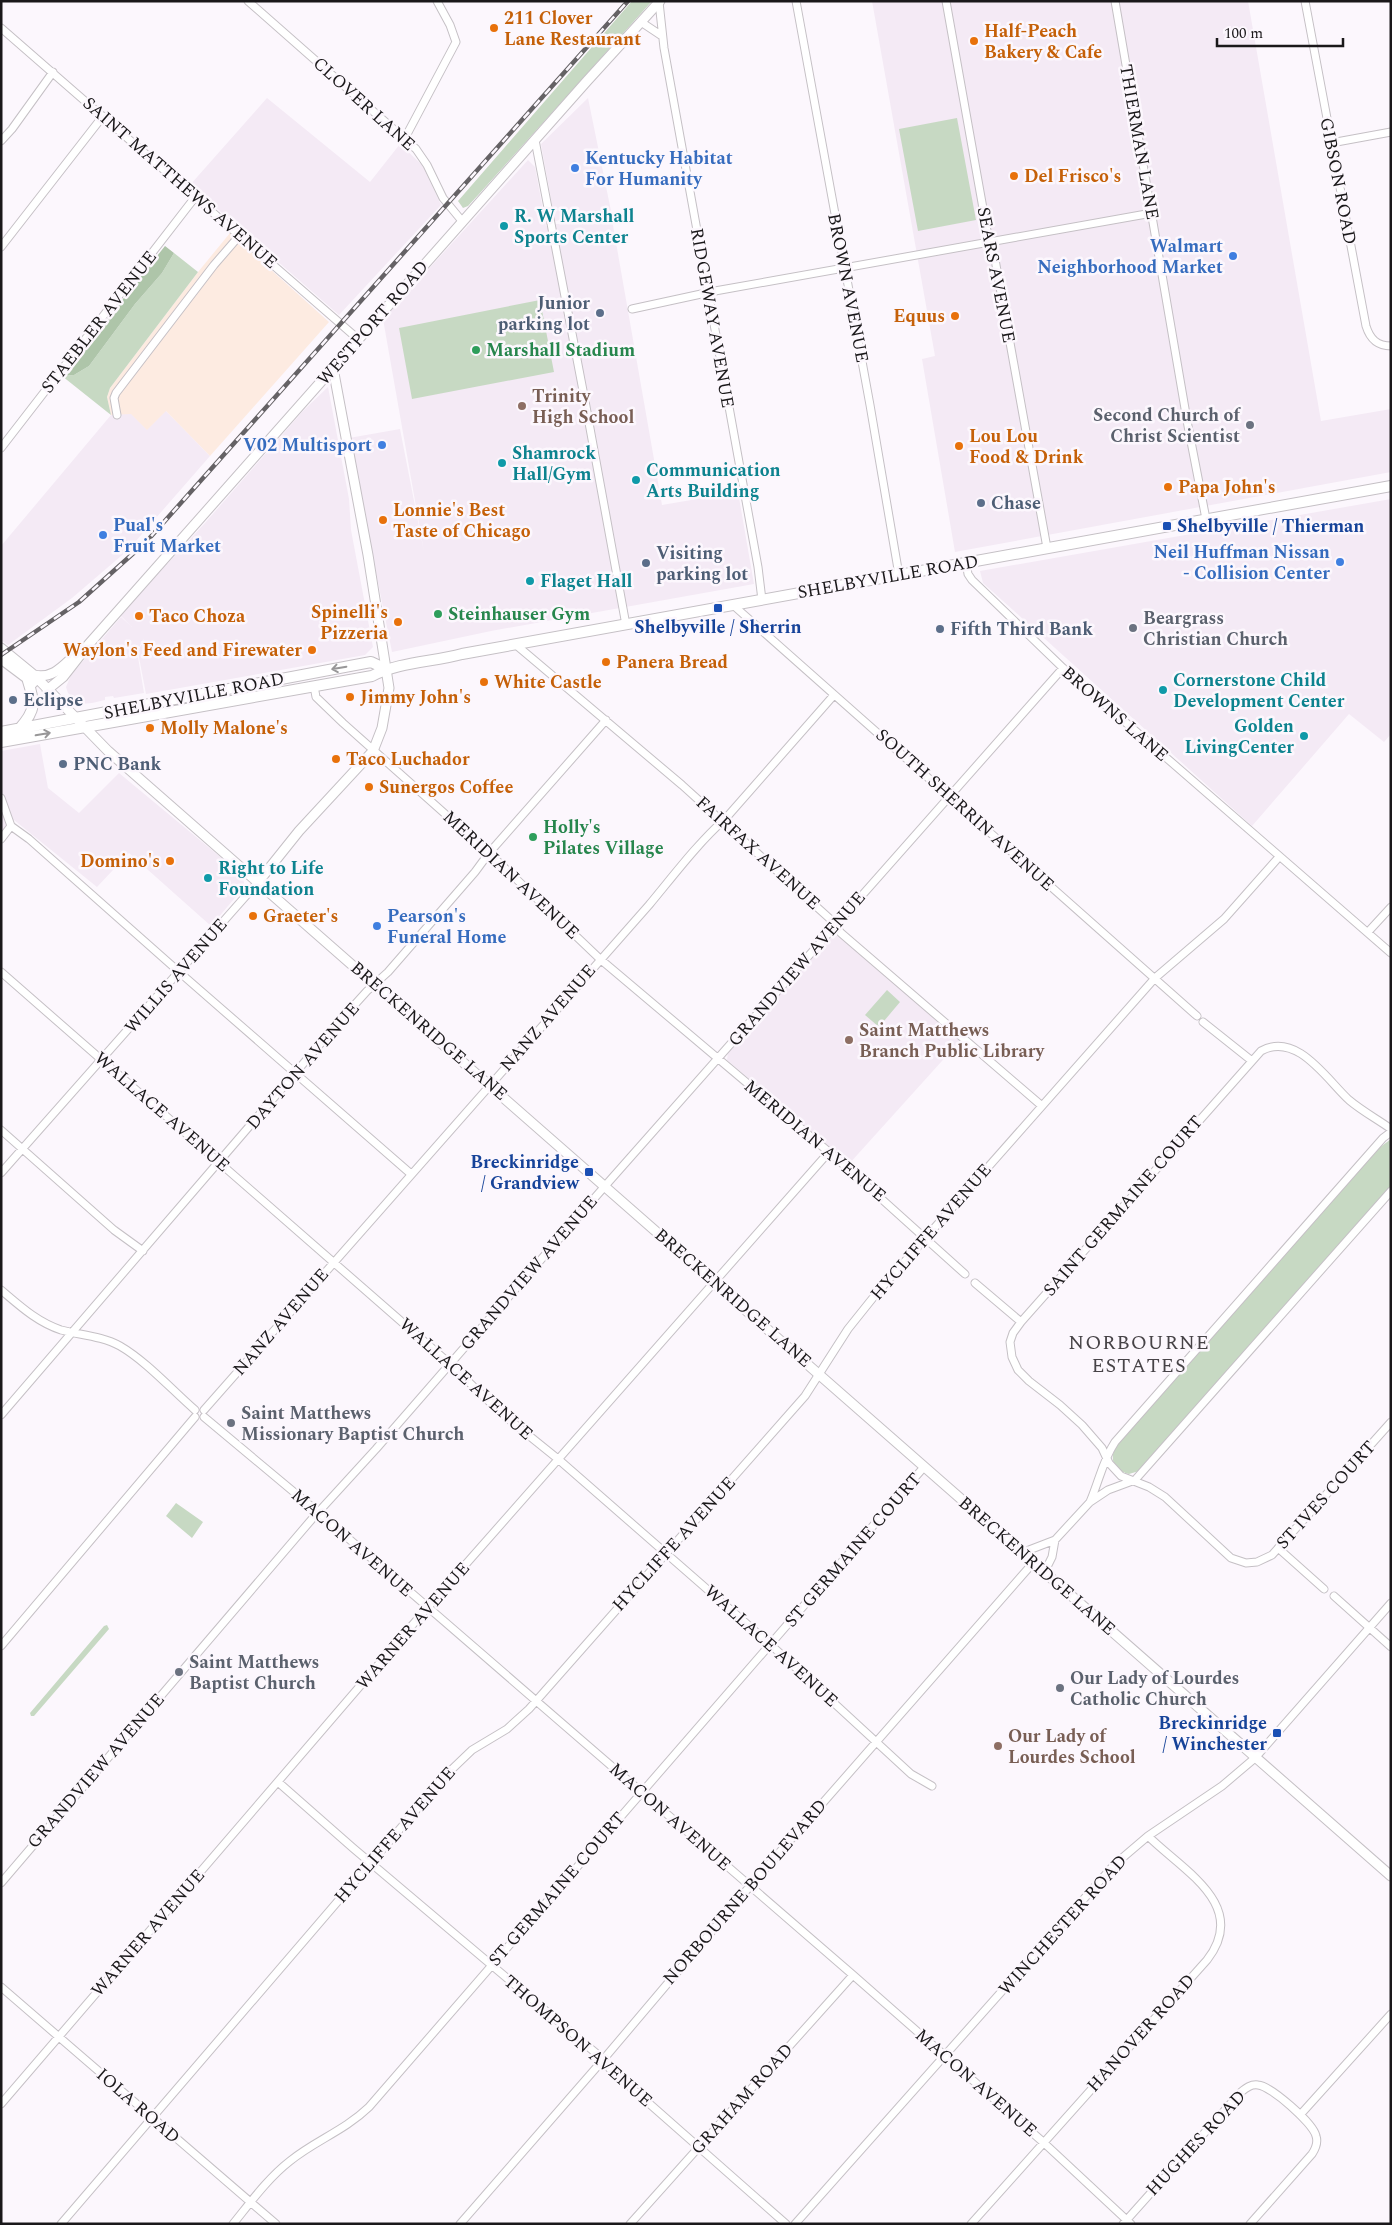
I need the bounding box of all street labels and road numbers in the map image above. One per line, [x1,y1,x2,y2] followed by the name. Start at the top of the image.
[307,50,421,158] street label: CLOVER LANE
[1112,62,1166,222] street label: THIERMAN LANE
[76,90,284,276] street label: SAINT MATTHEWS AVENUE
[1312,115,1364,247] street label: GIBSON ROAD
[970,205,1022,345] street label: SEARS AVENUE
[820,211,876,365] street label: BROWN AVENUE
[683,226,741,410] street label: RIDGEWAY AVENUE
[34,245,164,399] street label: STAEBLER AVENUE
[311,254,435,392] street label: WESTPORT ROAD
[795,548,981,606] street label: SHELBYVILLE ROAD
[1055,660,1175,768] street label: BROWNS LANE
[101,665,287,727] street label: SHELBYVILLE ROAD
[870,722,1060,898] street label: SOUTH SHERRIN AVENUE
[690,790,826,916] street label: FAIRFAX AVENUE
[436,804,586,946] street label: MERIDIAN AVENUE
[722,885,872,1053] street label: GRANDVIEW AVENUE
[118,912,234,1040] street label: WILLIS AVENUE
[344,955,514,1107] street label: BRECKENRIDGE LANE
[493,958,603,1078] street label: NANZ AVENUE
[240,996,366,1136] street label: DAYTON AVENUE
[88,1045,236,1179] street label: WALLACE AVENUE
[738,1073,892,1209] street label: MERIDIAN AVENUE
[1037,1109,1209,1303] street label: SAINT GERMAINE COURT
[864,1158,998,1306] street label: HYCLIFFE AVENUE
[454,1189,604,1357] street label: GRANDVIEW AVENUE
[648,1222,818,1374] street label: BRECKENRIDGE LANE
[226,1262,336,1382] street label: NANZ AVENUE
[393,1311,539,1447] street label: WALLACE AVENUE
[1270,1435,1382,1555] street label: ST IVES COURT
[778,1467,928,1633] street label: ST GERMAINE COURT
[606,1470,742,1618] street label: HYCLIFFE AVENUE
[285,1482,419,1604] street label: MACON AVENUE
[952,1490,1122,1642] street label: BRECKENRIDGE LANE
[350,1556,476,1696] street label: WARNER AVENUE
[698,1578,844,1714] street label: WALLACE AVENUE
[21,1687,171,1855] street label: GRANDVIEW AVENUE
[603,1756,737,1878] street label: MACON AVENUE
[328,1761,462,1909] street label: HYCLIFFE AVENUE
[657,1793,833,1991] street label: NORBOURNE BOULEVARD
[482,1806,632,1972] street label: ST GERMAINE COURT
[992,1848,1134,2002] street label: WINCHESTER ROAD
[85,1863,211,2003] street label: WARNER AVENUE
[497,1968,659,2114] street label: THOMPSON AVENUE
[1080,1968,1202,2098] street label: HANOVER ROAD
[909,2022,1043,2144] street label: MACON AVENUE
[684,2037,800,2161] street label: GRAHAM ROAD
[90,2062,186,2150] street label: IOLA ROAD
[1140,2084,1252,2202] street label: HUGHES ROAD

